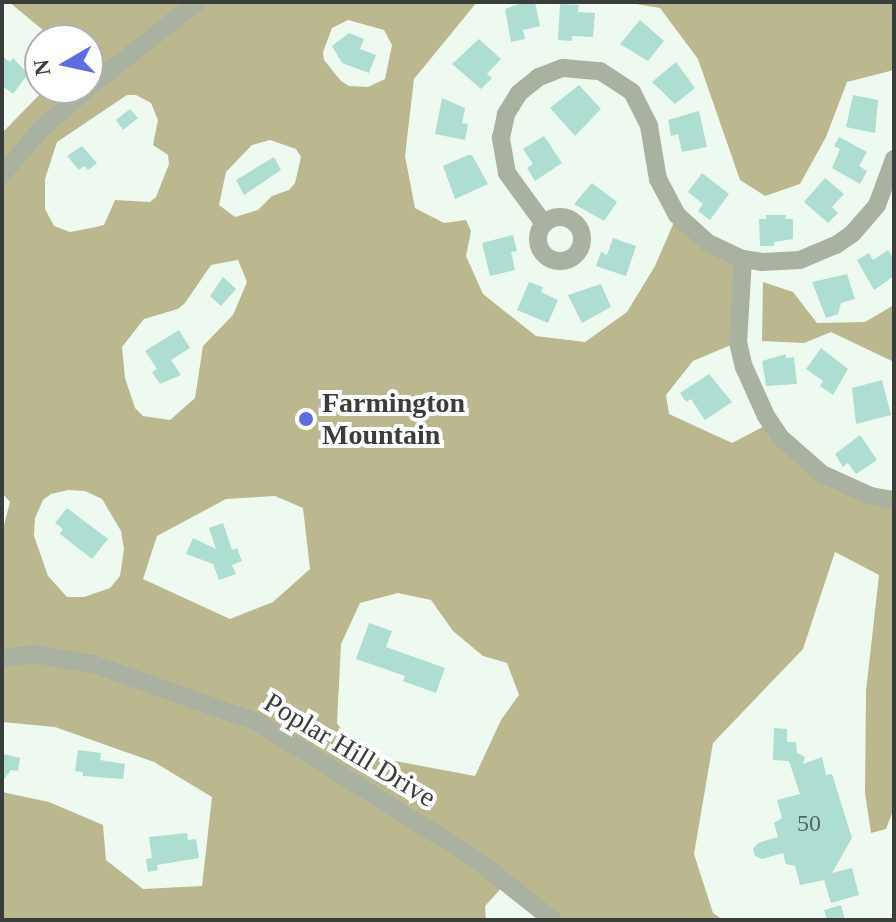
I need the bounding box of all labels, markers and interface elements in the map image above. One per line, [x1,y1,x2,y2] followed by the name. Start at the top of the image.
[24,24,104,104] north arrow
[28,58,55,77] text: N
[322,386,465,452] place label: Farmington Mountain
[297,410,315,428] marker: Farmington Mountain
[258,686,442,814] street label: Poplar Hill Drive
[797,810,821,838] house number: 50

